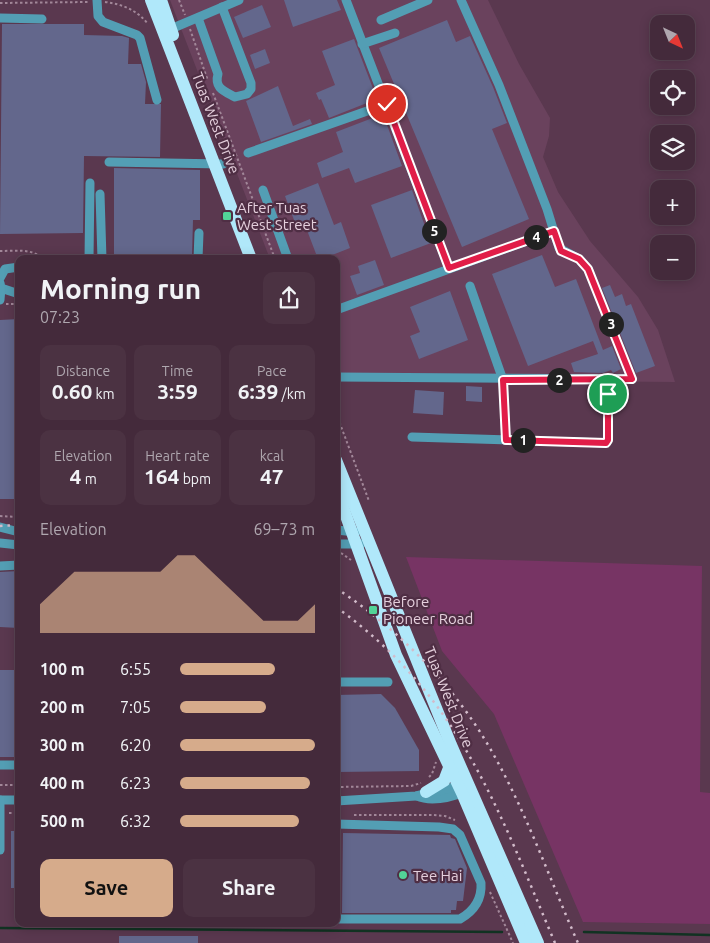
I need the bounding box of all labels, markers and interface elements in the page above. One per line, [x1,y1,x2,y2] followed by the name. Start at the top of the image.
[650,15,695,60] north arrow
[650,15,695,280] map controls
[189,70,243,176] street label: Tuas West Drive
[650,70,695,115] button: locate
[366,83,408,125] pin
[373,90,401,118] icon: check
[650,125,695,170] button: layers
[650,180,695,225] button: +
[237,199,317,233] place label: After Tuas West Street
[221,210,233,222] marker: After Tuas West Street
[422,218,446,244] pin: 5
[431,223,438,239] text: 5
[524,224,548,250] pin: 4
[533,229,540,245] text: 4
[650,235,695,280] button: −
[263,272,315,324] button: share
[40,273,201,304] text: Morning run
[40,308,80,326] text: 07:23
[598,312,624,336] pin: 3
[608,316,615,332] text: 3
[56,363,110,379] text: Distance
[162,363,193,379] text: Time
[257,363,287,379] text: Pace
[546,368,572,392] pin: 2
[556,372,563,388] text: 2
[587,373,629,415] pin
[52,379,92,403] text: 0.60
[157,379,198,403] text: 3:59
[238,379,278,403] text: 6:39
[594,380,622,408] icon: arrive
[92,386,115,402] text: km
[278,386,306,402] text: /km
[510,428,536,452] pin: 1
[520,432,527,448] text: 1
[54,448,112,464] text: Elevation
[145,448,210,464] text: Heart rate
[260,448,284,464] text: kcal
[70,464,81,488] text: 4
[144,464,179,488] text: 164
[260,464,284,488] text: 47
[81,471,97,487] text: m
[179,471,211,487] text: bpm
[40,520,107,538] text: Elevation
[253,520,315,538] text: 69–73 m
[383,593,473,627] place label: Before Pioneer Road
[367,604,379,616] marker: Before Pioneer Road
[421,644,477,750] street label: Tuas West Drive
[40,660,85,678] text: 100 m
[120,660,151,678] text: 6:55
[40,698,85,716] text: 200 m
[120,698,151,716] text: 7:05
[40,736,85,754] text: 300 m
[120,736,151,754] text: 6:20
[40,774,85,792] text: 400 m
[120,774,151,792] text: 6:23
[40,812,85,830] text: 500 m
[120,812,151,830] text: 6:32
[40,859,173,917] button: Save
[183,859,315,917] button: Share
[413,867,462,884] place label: Tee Hai
[397,869,409,881] marker: Tee Hai

